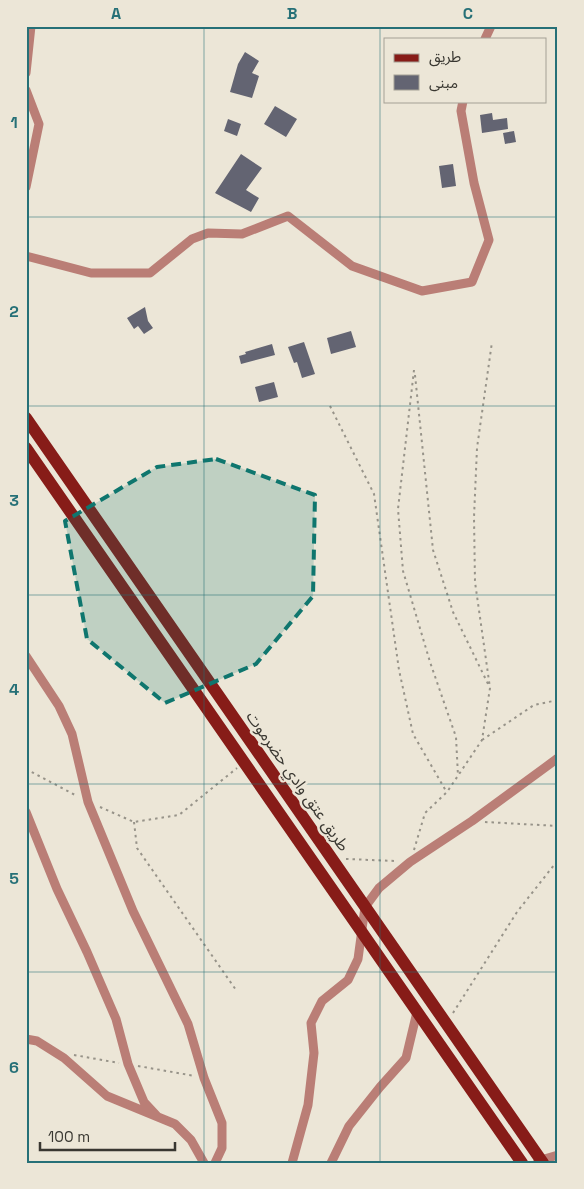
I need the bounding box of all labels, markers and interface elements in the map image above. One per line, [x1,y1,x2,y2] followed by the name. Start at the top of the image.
[111,3,121,24] text: A
[287,3,297,24] text: B
[463,3,473,24] text: C
[384,38,546,102] legend
[429,47,461,67] text: طريق
[429,73,458,92] text: مبنى
[10,112,18,133] text: 1
[9,301,19,322] text: 2
[9,490,19,511] text: 3
[9,679,19,700] text: 4
[240,707,354,856] street label: طريق عتق وادي حضرموت
[9,868,19,889] text: 5
[9,1057,19,1078] text: 6
[40,1119,175,1151] scale bar
[48,1127,90,1146] text: 100 m

